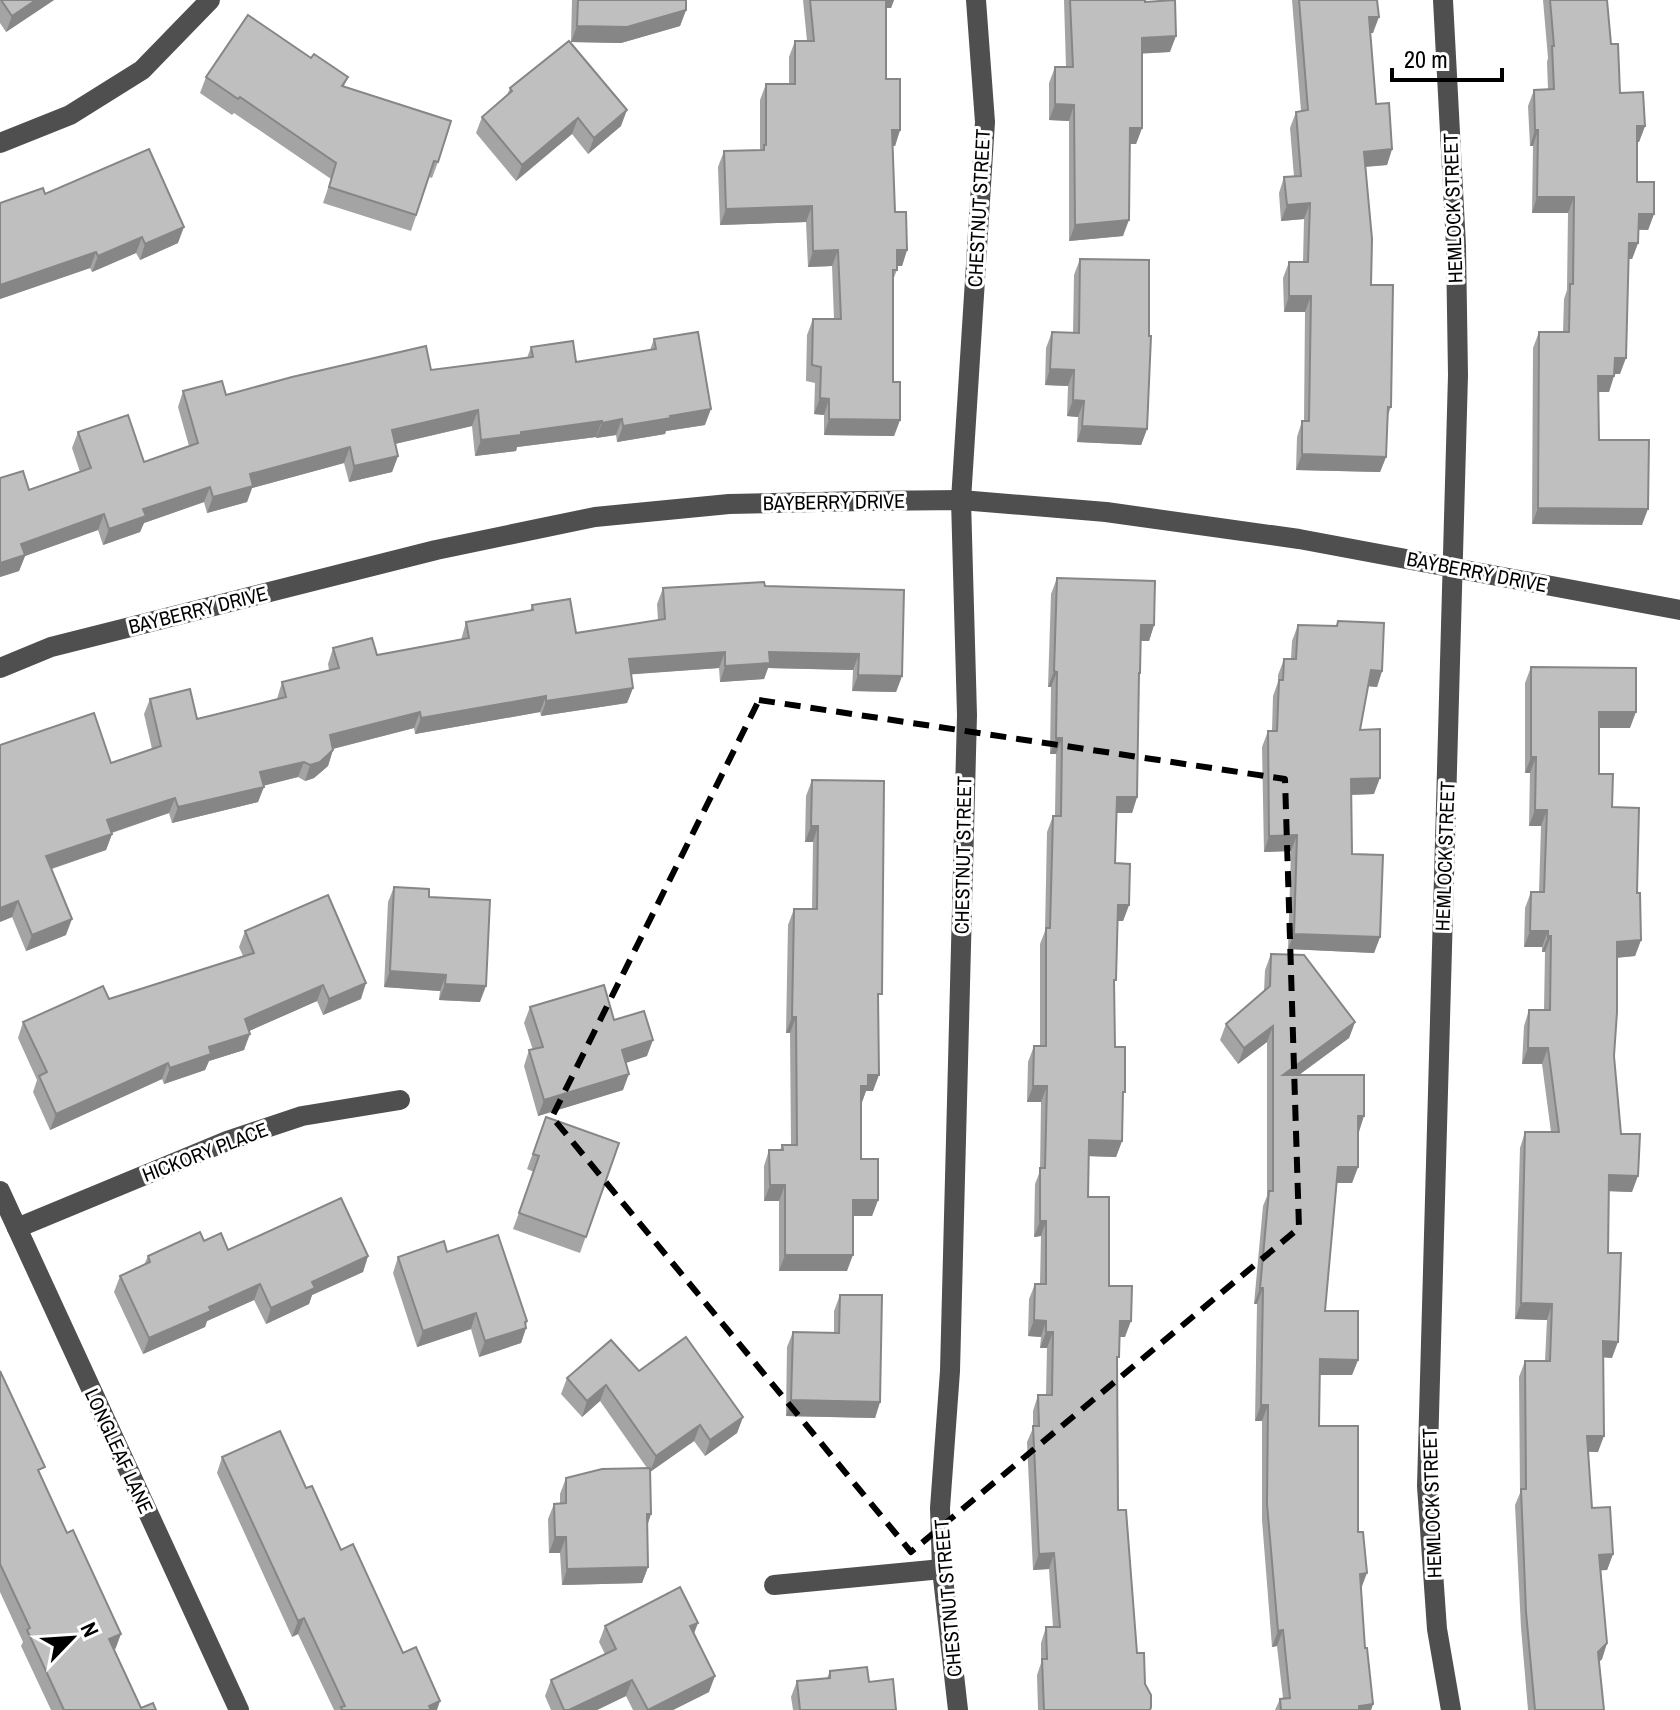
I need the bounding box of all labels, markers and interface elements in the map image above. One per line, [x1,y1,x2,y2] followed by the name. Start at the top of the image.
[1392,32,1502,82] scale bar
[1404,43,1448,75] text: 20 m
[961,128,996,288] street label: CHESTNUT STREET
[1436,132,1469,284] street label: HEMLOCK STREET
[763,487,905,516] street label: BAYBERRY DRIVE
[1405,545,1549,598] street label: BAYBERRY DRIVE
[126,579,270,640] street label: BAYBERRY DRIVE
[948,776,977,934] street label: CHESTNUT STREET
[1428,780,1461,932] street label: HEMLOCK STREET
[138,1115,272,1188] street label: HICKORY PLACE
[79,1384,160,1518] street label: LONGLEAF LANE
[1415,1427,1448,1579] street label: HEMLOCK STREET
[927,1518,968,1678] street label: CHESTNUT STREET
[32,1598,112,1678] north arrow
[74,1617,106,1642] text: N

